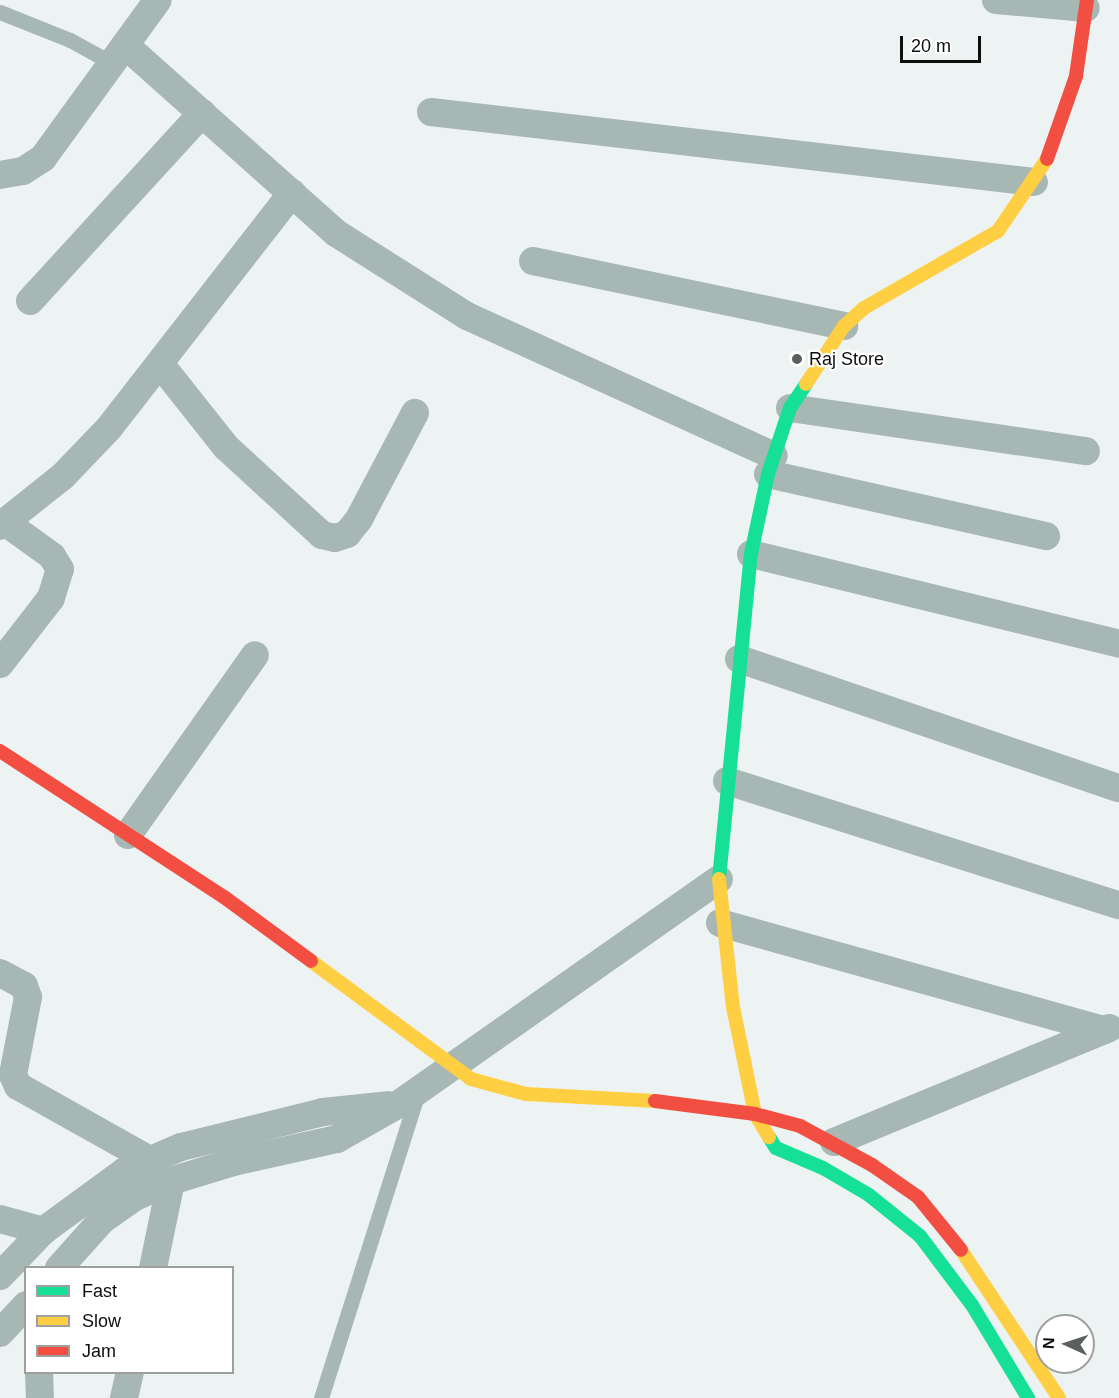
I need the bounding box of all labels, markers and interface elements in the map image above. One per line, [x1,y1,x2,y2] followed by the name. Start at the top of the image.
[903,24,984,62] scale bar
[911,36,951,56] text: 20 m
[809,348,884,370] place label: Raj Store
[790,352,804,366] marker: Raj Store
[24,1266,234,1374] legend
[82,1281,117,1301] text: Fast
[82,1311,121,1331] text: Slow
[1035,1314,1095,1374] north arrow
[1040,1337,1057,1349] text: N
[82,1341,116,1361] text: Jam

